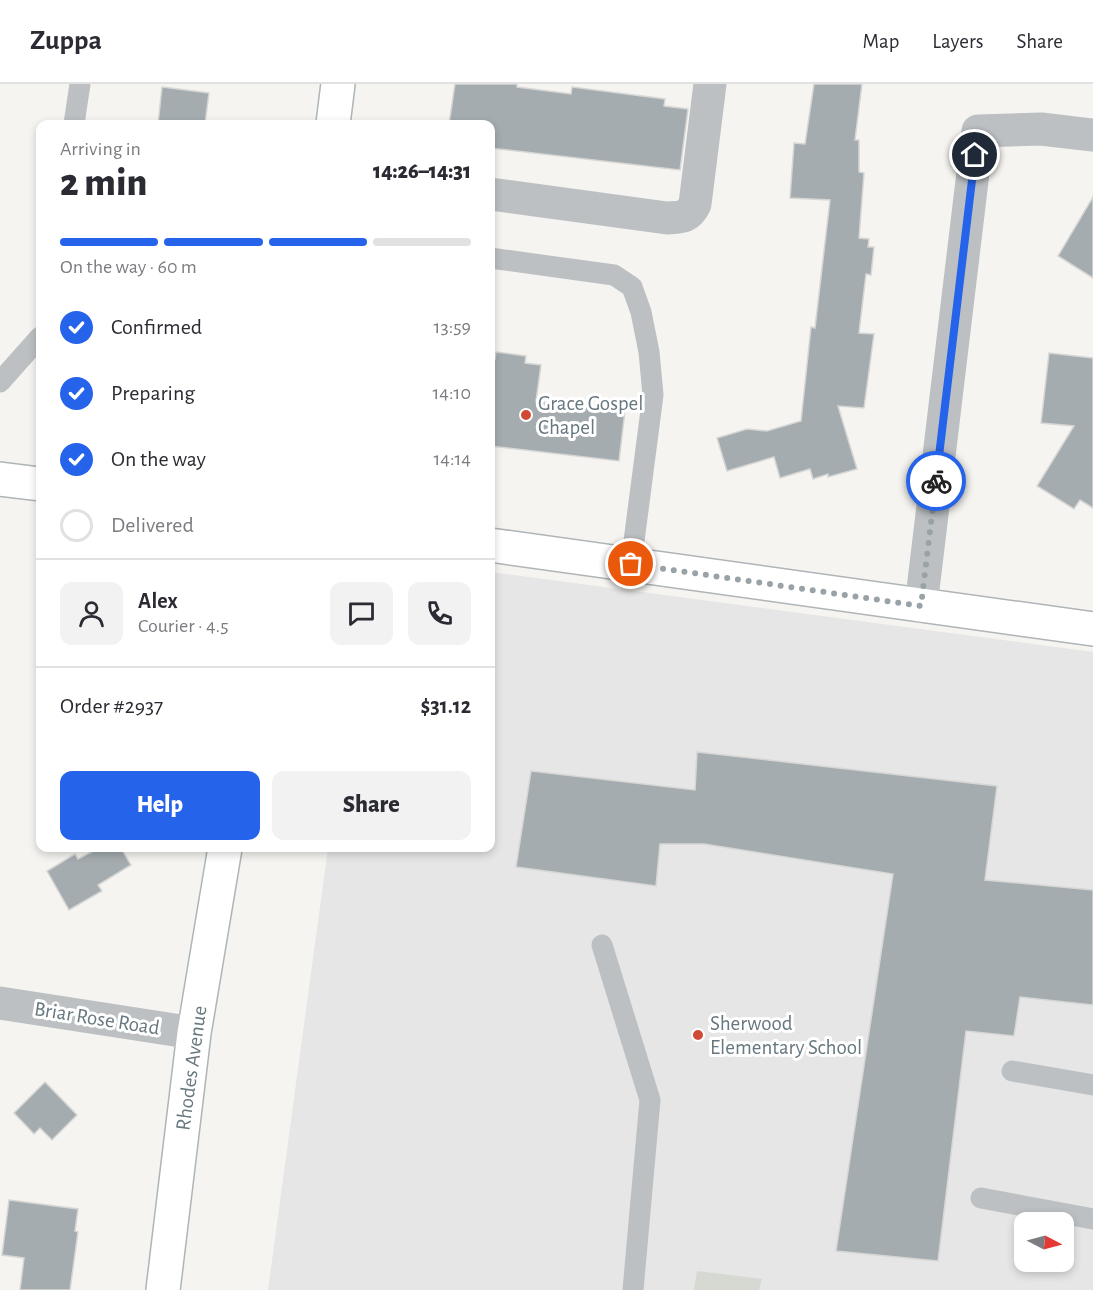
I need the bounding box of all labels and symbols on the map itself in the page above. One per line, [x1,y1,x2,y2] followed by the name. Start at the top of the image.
[949,129,1000,180] pin
[538,393,643,438] place label: Grace Gospel Chapel
[519,408,533,422] marker: Grace Gospel Chapel
[906,451,966,511] courier
[605,538,656,589] pin
[33,998,161,1039] street label: Briar Rose Road
[172,1004,211,1132] street label: Rhodes Avenue
[710,1013,862,1058] place label: Sherwood Elementary School
[691,1028,705,1042] marker: Sherwood Elementary School
[1014,1212,1074,1272] north arrow

